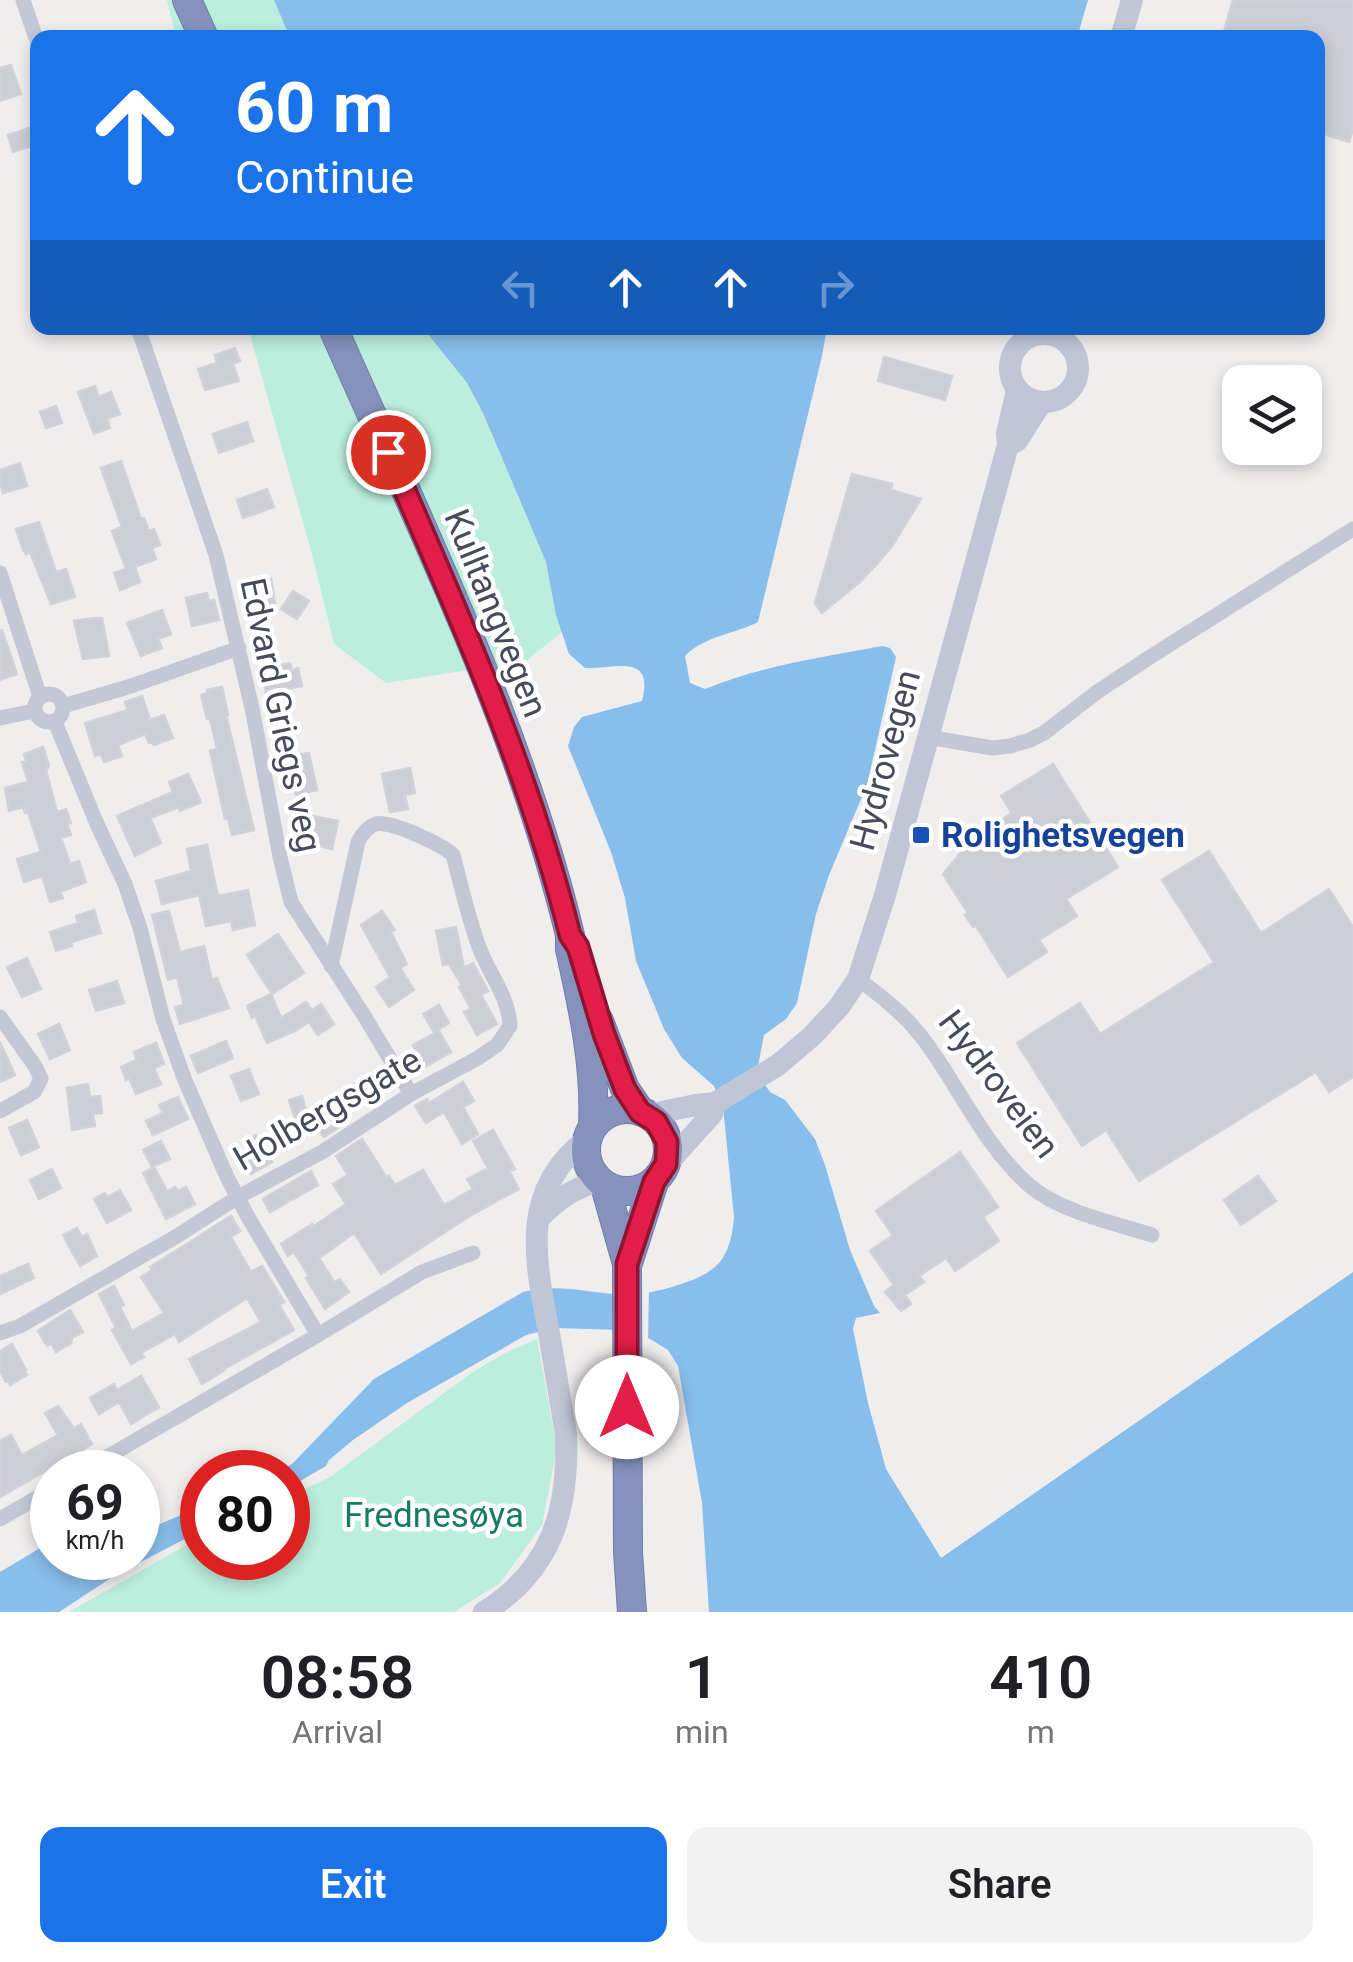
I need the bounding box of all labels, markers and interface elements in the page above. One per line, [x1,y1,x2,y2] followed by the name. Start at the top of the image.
[235,67,393,149] text: 60 m
[70,70,200,200] icon: ahead
[235,151,414,204] text: Continue
[493,260,548,315] icon: left
[598,260,653,315] icon: ahead
[703,260,758,315] icon: ahead
[808,260,863,315] icon: right
[1222,365,1322,465] map controls
[1222,365,1322,465] button: layers
[346,410,431,495] pin
[361,425,416,480] icon: arrive
[435,503,556,723] street label: Kulltangvegen
[231,574,330,856] street label: Edvard Griegs veg
[842,665,929,855] street label: Hydrovegen
[941,815,1185,856] place label: Rolighetsvegen
[910,824,932,846] marker: Rolighetsvegen
[930,1002,1067,1166] street label: Hydroveien
[226,1039,428,1180] street label: Holbergsgate
[575,1355,679,1459] position arrow
[180,1450,310,1580] speed limit sign: 80
[66,1474,124,1532] text: 69
[344,1495,524,1536] park label: Frednesøya
[66,1526,124,1555] text: km/h
[261,1642,414,1713] text: 08:58
[685,1642,719,1713] text: 1
[989,1642,1092,1713] text: 410
[292,1713,383,1751] text: Arrival
[675,1713,729,1751] text: min
[1027,1713,1055,1751] text: m
[40,1827,667,1942] button: Exit
[687,1827,1313,1942] button: Share

